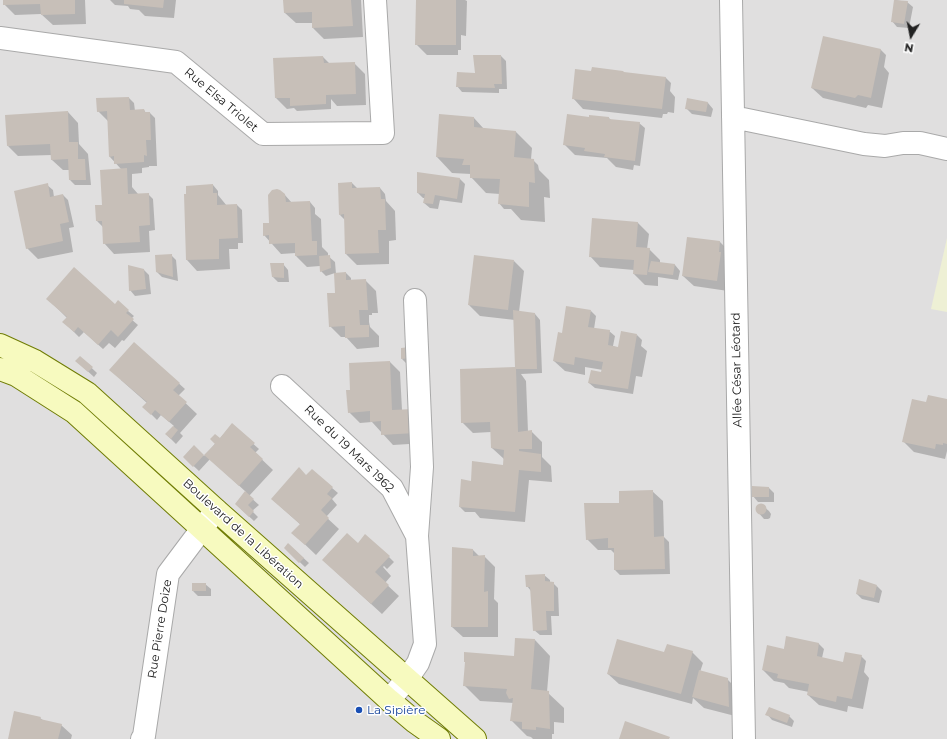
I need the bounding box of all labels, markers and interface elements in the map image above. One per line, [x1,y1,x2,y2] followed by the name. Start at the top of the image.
[891,16,931,56] north arrow
[903,40,915,55] text: N
[181,65,261,135] street label: Rue Elsa Triolet
[729,312,745,428] street label: Allée César Léotard
[301,402,397,496] street label: Rue du 19 Mars 1962
[180,476,306,592] street label: Boulevard de la Libération
[145,579,175,679] street label: Rue Pierre Doize
[367,703,425,717] place label: La Sipière
[354,705,364,715] marker: La Sipière

